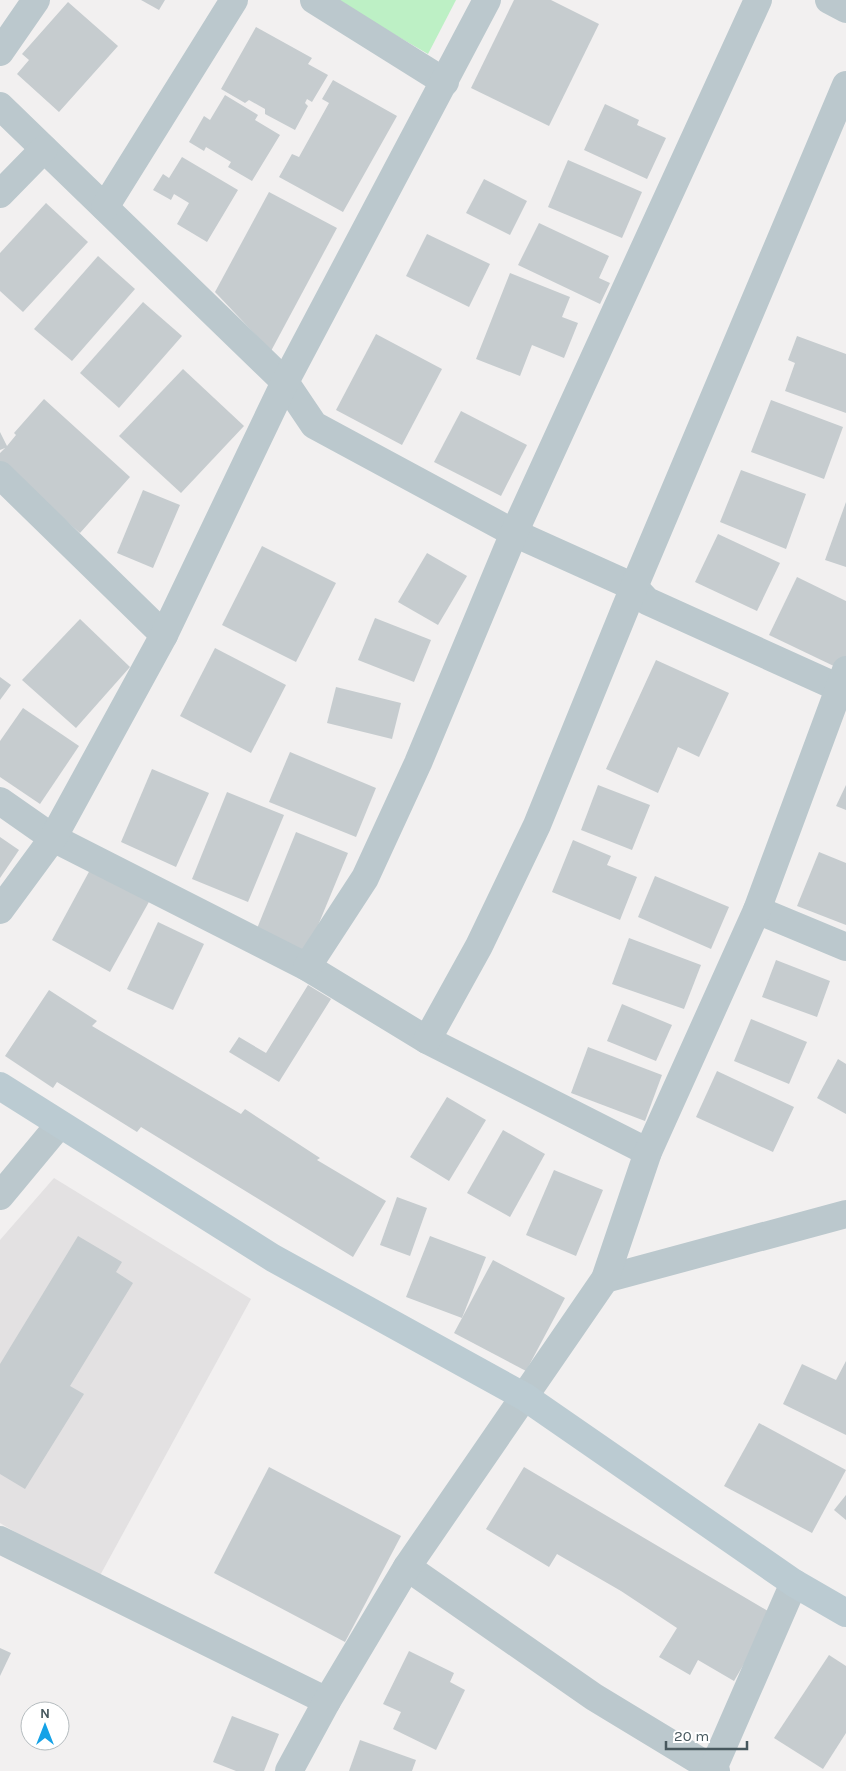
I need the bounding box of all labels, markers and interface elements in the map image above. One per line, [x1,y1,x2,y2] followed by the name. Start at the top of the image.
[20,1701,70,1751] north arrow
[40,1705,50,1722] text: N
[666,1718,747,1750] scale bar
[674,1727,709,1745] text: 20 m

